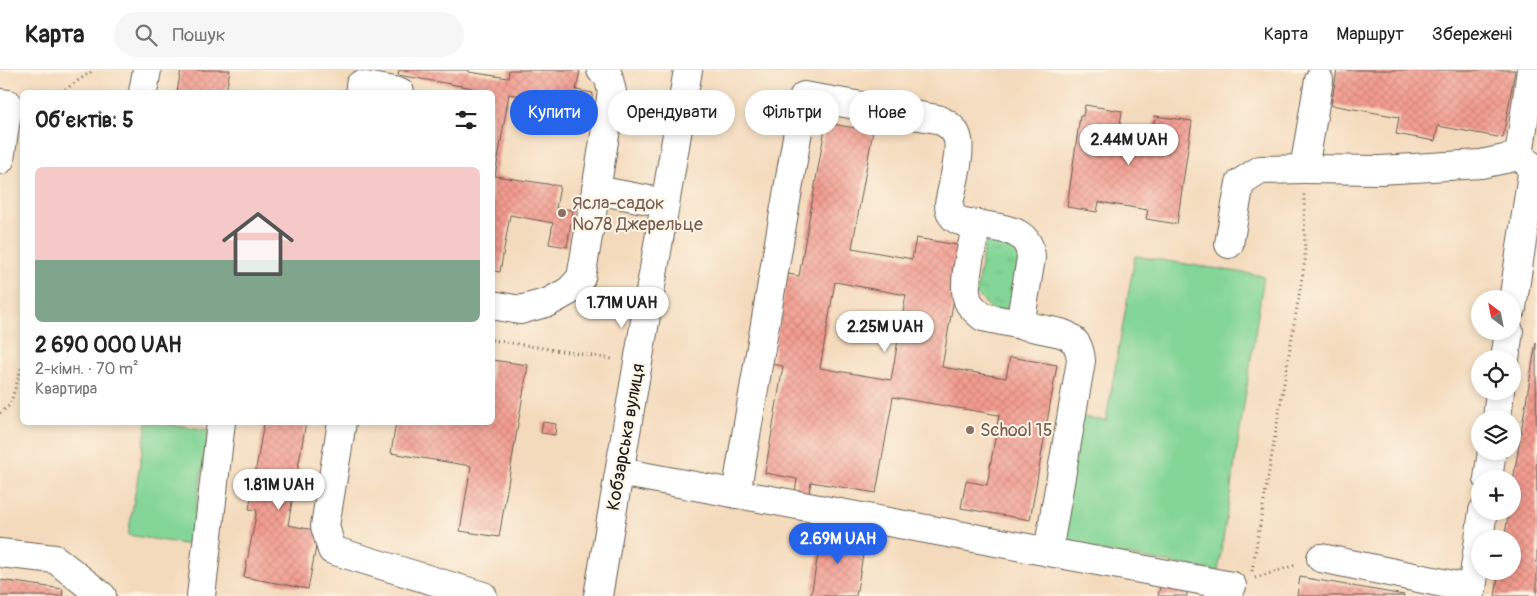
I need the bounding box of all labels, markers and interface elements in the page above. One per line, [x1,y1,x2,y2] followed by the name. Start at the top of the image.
[114,12,464,57] search box
[25,20,84,49] text: Карта
[132,21,160,49] icon: search
[172,23,225,47] text: Пошук
[1264,23,1308,46] text: Карта
[1336,23,1404,46] text: Маршрут
[1432,23,1512,46] text: Збережені
[510,90,598,135] chip: Купити
[608,90,735,135] chip: Орендувати
[745,90,839,135] chip: Фільтри
[849,90,924,135] chip: Нове
[452,106,480,134] icon: filters
[35,107,134,134] text: Об’єктів: 5
[1072,124,1186,166] pin: 2.44M UAH
[1090,130,1168,150] text: 2.44M UAH
[572,192,703,236] place label: Ясла-садок №78 Джерельце
[213,199,303,289] icon: home
[556,207,568,219] marker: Ясла-садок №78 Джерельце
[565,286,679,329] pin: 1.71M UAH
[1471,290,1521,340] north arrow
[1471,290,1521,580] map controls
[587,293,657,313] text: 1.71M UAH
[828,310,942,353] pin: 2.25M UAH
[847,317,923,337] text: 2.25M UAH
[35,332,182,359] text: 2 690 000 UAH
[1471,350,1521,400] button: locate
[35,359,139,379] text: 2-кімн. · 70 m²
[602,362,650,512] street label: Кобзарська вулиця
[35,379,97,399] text: Квартира
[1471,410,1521,460] button: layers
[980,419,1052,442] place label: School 15
[964,424,976,436] marker: School 15
[222,468,336,511] pin: 1.81M UAH
[1471,470,1521,520] button: +
[244,475,314,495] text: 1.81M UAH
[781,522,895,565] pin: 2.69M UAH
[800,529,876,549] text: 2.69M UAH
[1471,530,1521,580] button: −

